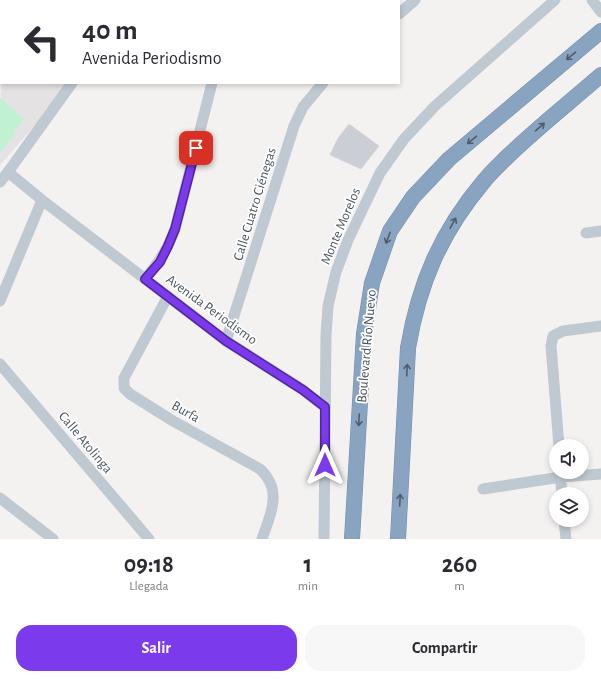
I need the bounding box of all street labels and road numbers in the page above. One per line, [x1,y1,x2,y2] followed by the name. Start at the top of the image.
[231,146,279,262] street label: Calle Cuatro Ciénegas
[319,186,363,267] street label: Monte Morelos
[163,272,260,347] street label: Avenida Periodismo
[355,289,379,403] street label: Boulevard Río Nuevo
[169,398,202,426] street label: Burfa
[56,409,115,476] street label: Calle Atolinga

